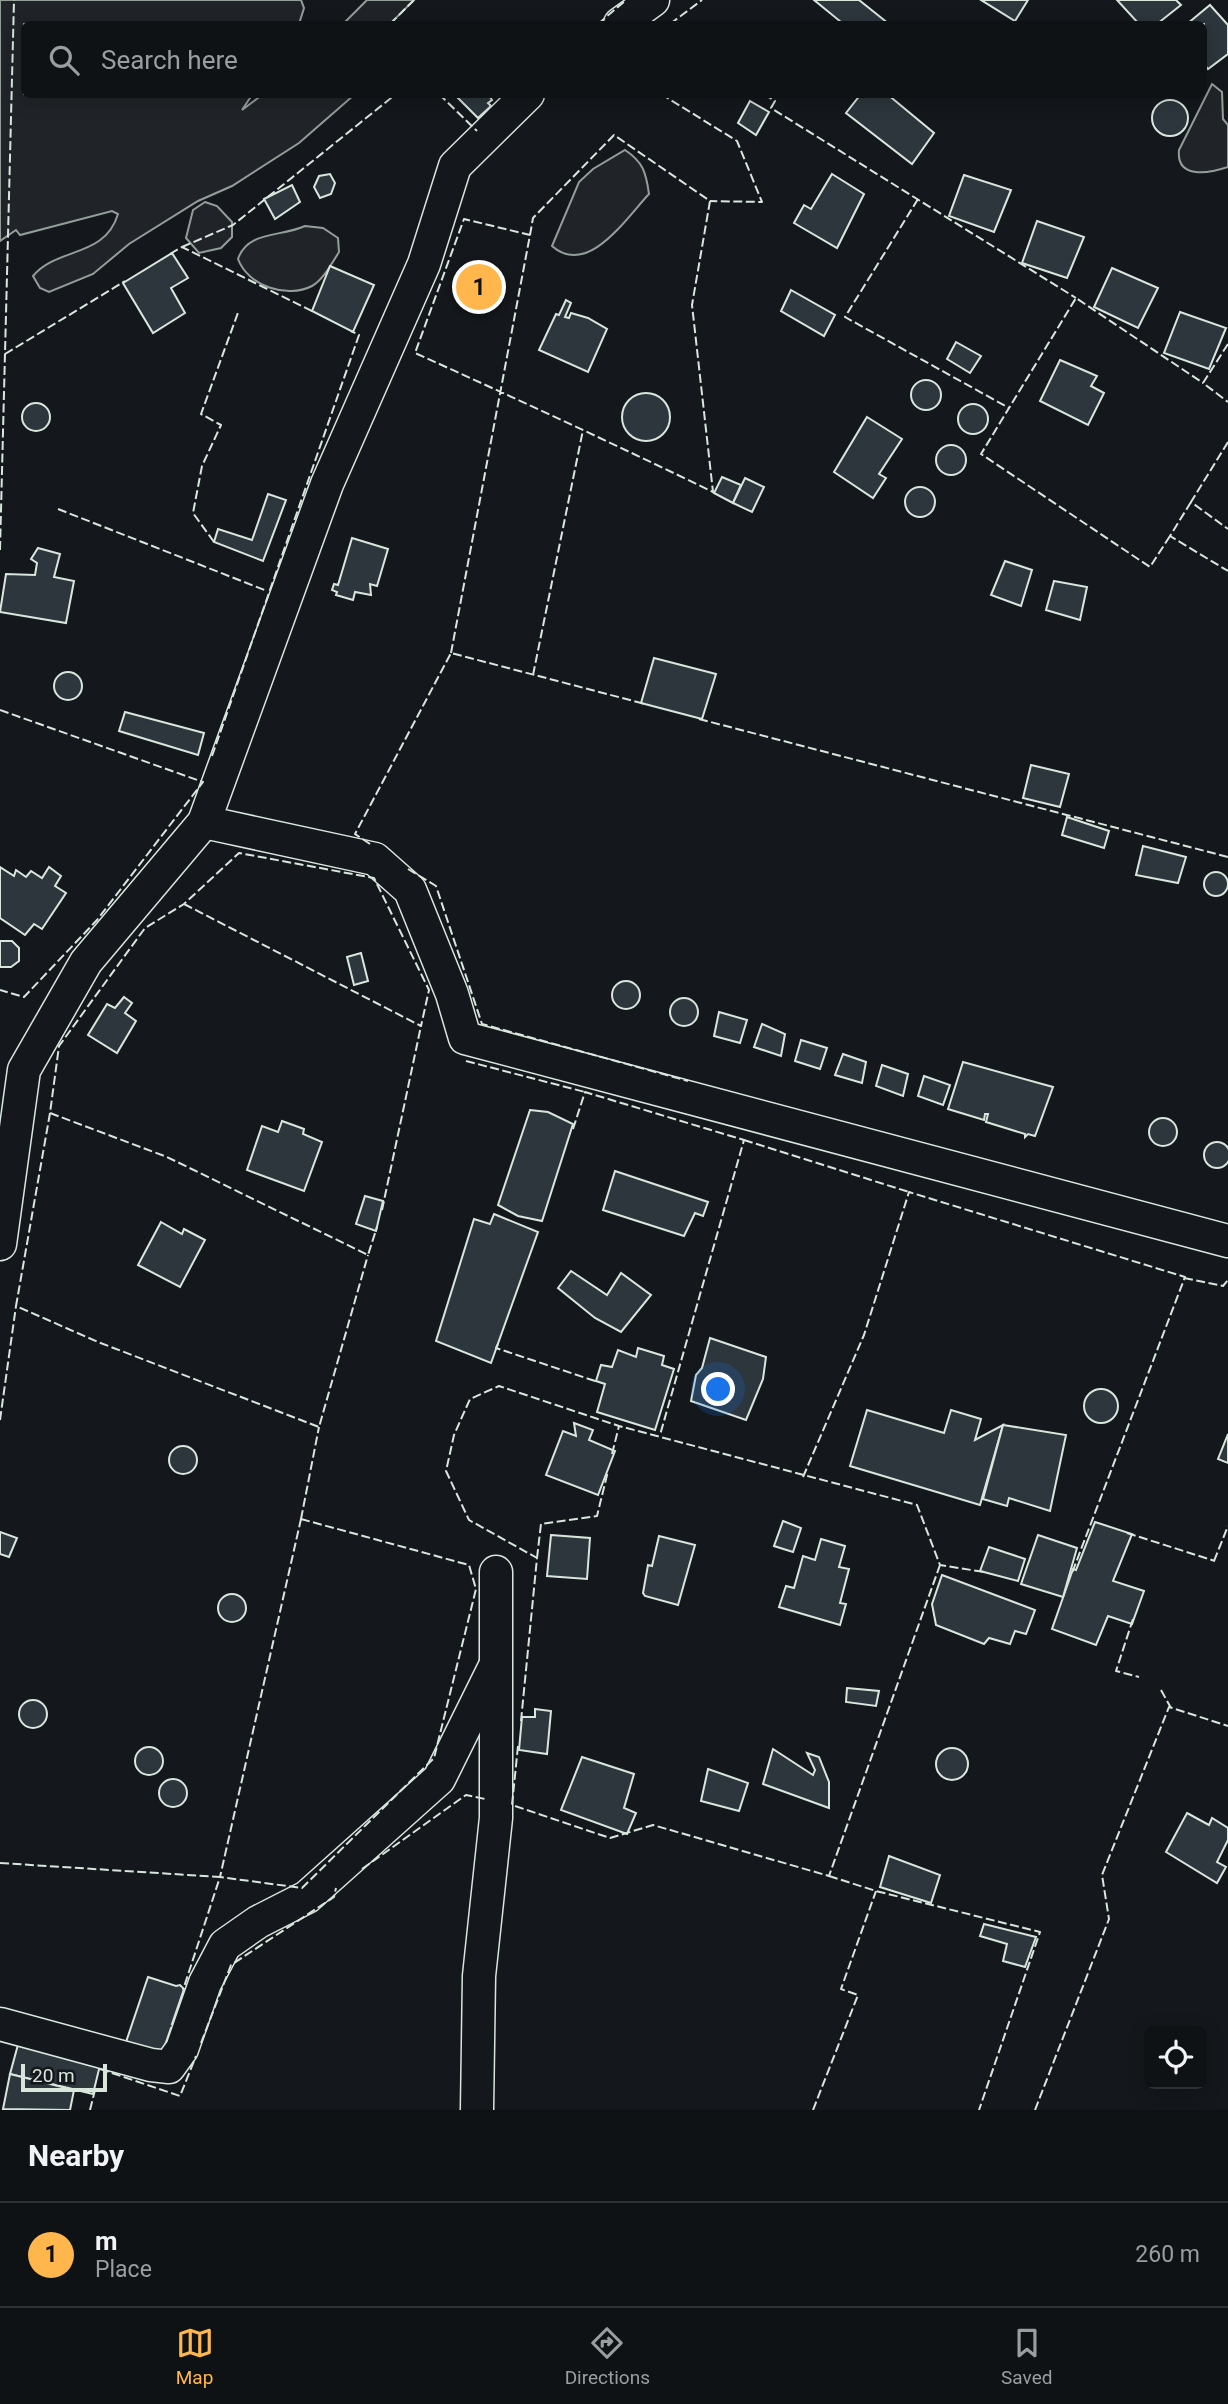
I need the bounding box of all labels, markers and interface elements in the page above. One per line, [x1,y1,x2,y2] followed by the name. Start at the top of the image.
[21,21,1207,98] search box
[45,41,83,79] icon: search
[101,45,238,75] text: Search here
[456,261,502,313] pin: 1
[701,1372,735,1406] your location
[1144,2026,1207,2089] map controls
[1144,2026,1207,2089] button: locate
[21,2061,107,2093] scale bar
[32,2064,75,2087] text: 20 m
[28,2138,124,2173] text: Nearby
[95,2226,118,2256] text: m
[44,2241,58,2268] text: 1
[1135,2241,1200,2268] text: 260 m
[95,2256,152,2283] text: Place
[176,2324,214,2389] tab: Map
[565,2324,650,2389] tab: Directions
[1001,2324,1052,2389] tab: Saved

